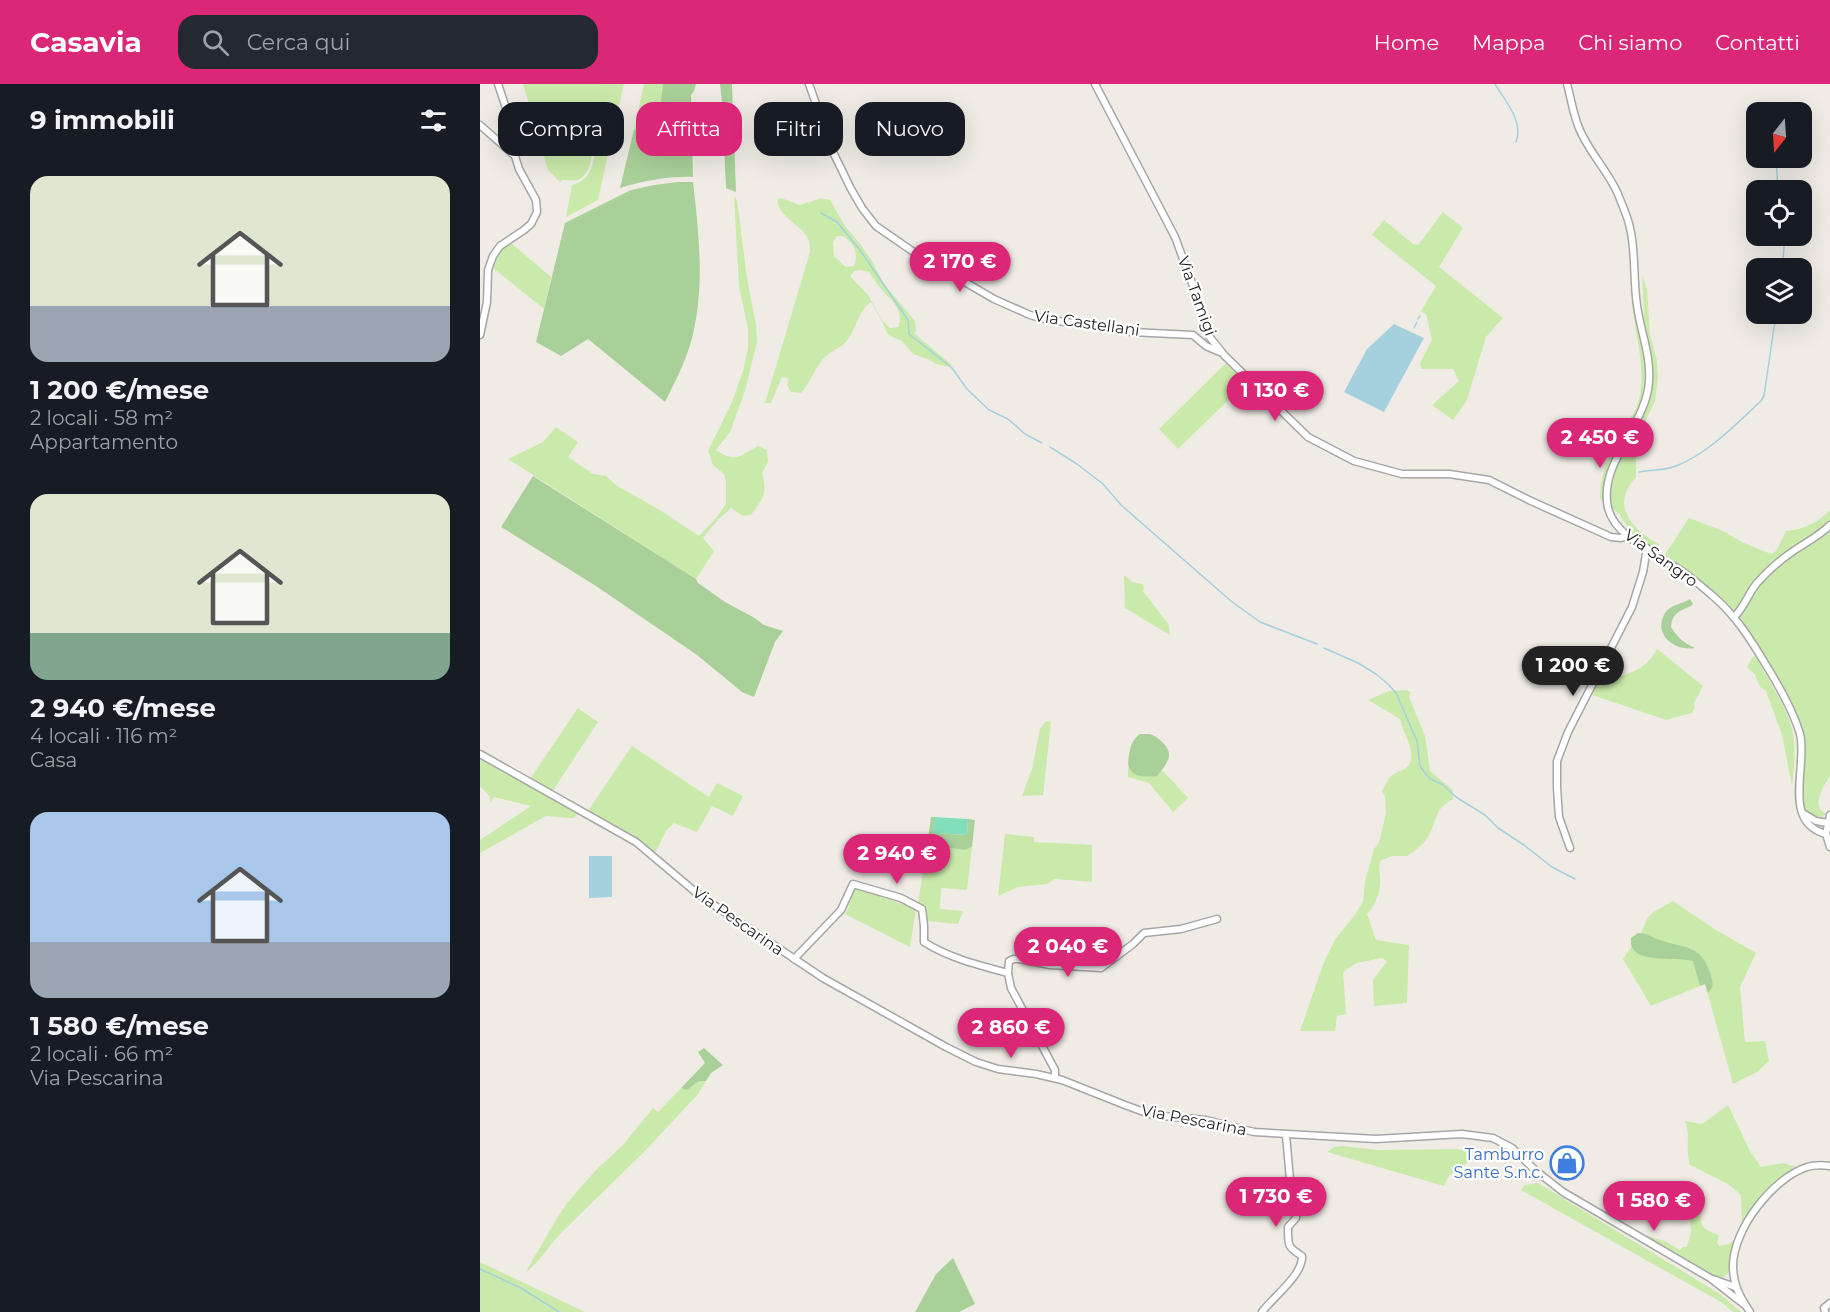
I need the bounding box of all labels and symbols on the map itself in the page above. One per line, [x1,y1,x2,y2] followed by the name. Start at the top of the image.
[1746,102,1812,168] north arrow
[905,242,1015,293] pin: 2 170 €
[1174,254,1220,338] street label: Via Tamigi
[1033,306,1141,340] street label: Via Castellani
[1220,371,1330,422] pin: 1 130 €
[1545,418,1655,469] pin: 2 450 €
[1621,525,1701,591] street label: Via Sangro
[1518,646,1628,697] pin: 1 200 €
[842,834,952,885] pin: 2 940 €
[689,883,787,959] street label: Via Pescarina
[1013,927,1123,978] pin: 2 040 €
[956,1008,1066,1059] pin: 2 860 €
[1140,1100,1248,1140] street label: Via Pescarina
[1454,1145,1544,1182] place label: Tamburro Sante S.n.c.
[1549,1145,1585,1181] shop icon: Tamburro Sante S.n.c.
[1221,1177,1331,1228] pin: 1 730 €
[1599,1181,1709,1232] pin: 1 580 €

